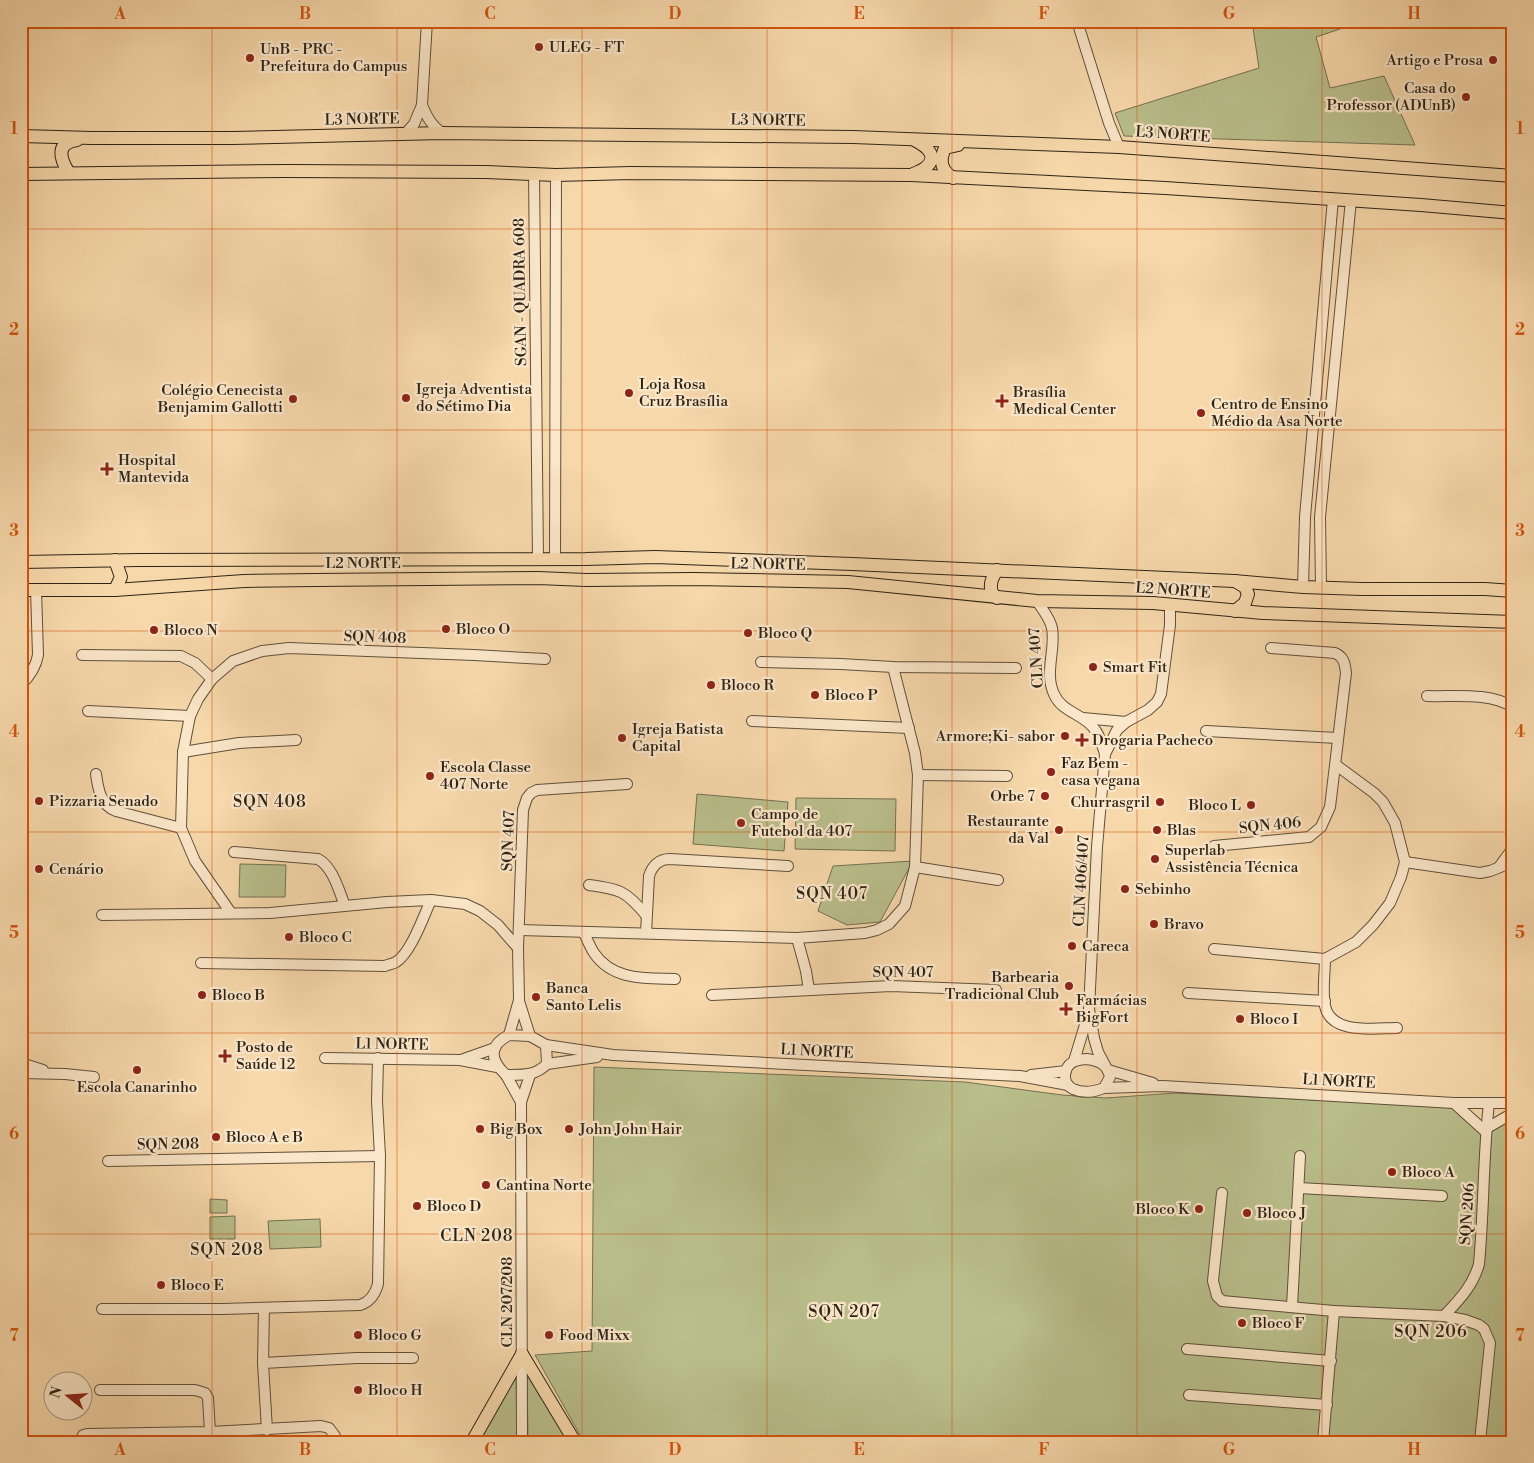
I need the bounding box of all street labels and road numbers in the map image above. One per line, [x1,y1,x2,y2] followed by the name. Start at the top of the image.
[324,109,400,130] street label: L3 NORTE
[730,110,806,131] street label: L3 NORTE
[1135,122,1211,147] street label: L3 NORTE
[510,218,531,366] street label: SGAN - QUADRA 608
[325,554,401,573] street label: L2 NORTE
[730,554,806,575] street label: L2 NORTE
[1135,578,1211,603] street label: L2 NORTE
[343,627,407,648] street label: SQN 408
[1025,627,1048,689] street label: CLN 407
[498,810,519,872] street label: SQN 407
[1238,813,1302,838] street label: SQN 406
[1070,834,1093,927] street label: CLN 406/407
[873,963,934,982] street label: SQN 407
[355,1034,429,1055] street label: L1 NORTE
[780,1040,854,1063] street label: L1 NORTE
[1302,1070,1376,1093] street label: L1 NORTE
[137,1134,199,1155] street label: SQN 208
[1456,1182,1479,1246] street label: SQN 206
[498,1257,517,1347] street label: CLN 207/208

